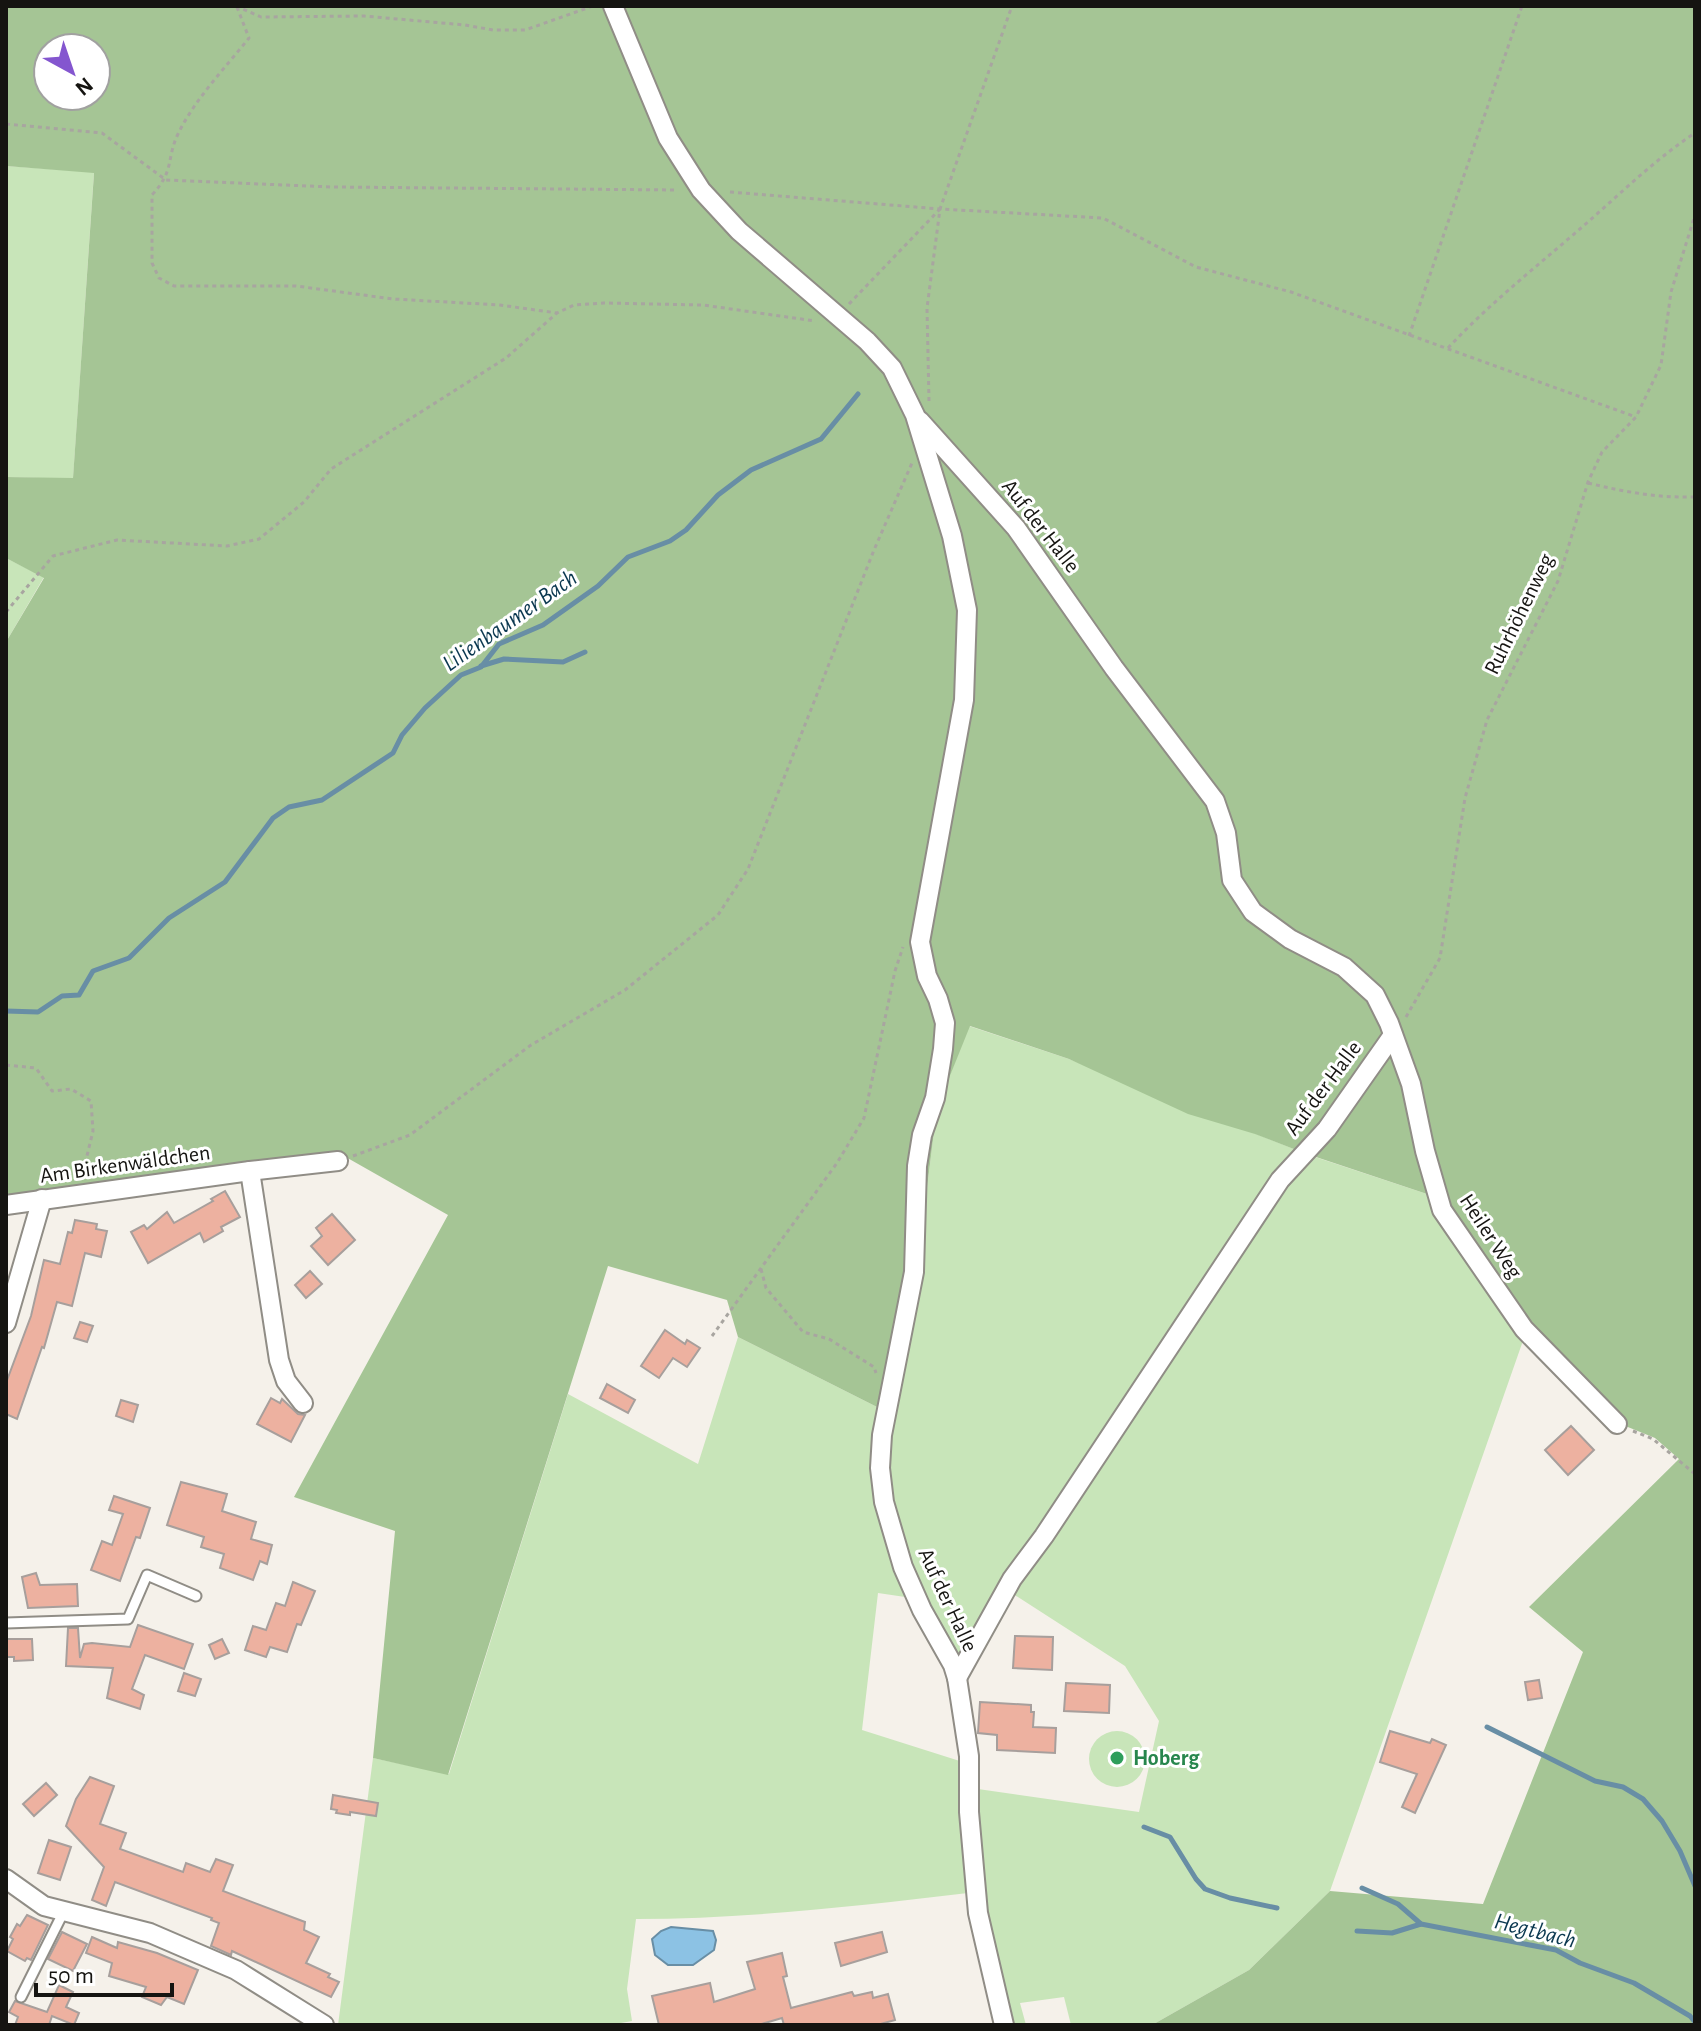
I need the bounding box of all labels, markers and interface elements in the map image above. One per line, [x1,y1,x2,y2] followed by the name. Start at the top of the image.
[32,32,112,112] north arrow
[71,73,97,100] text: N
[998,475,1084,577] street label: Auf der Halle
[1480,550,1558,678] street label: Ruhrhöhenweg
[438,566,582,676] water label: Lilienbaumer Bach
[1281,1037,1365,1139] street label: Auf der Halle
[38,1141,212,1187] street label: Am Birkenwäldchen
[1456,1190,1526,1282] street label: Heiler Weg
[914,1545,982,1655] street label: Auf der Halle
[1133,1747,1200,1769] place label: Hoberg
[1108,1749,1126,1767] marker: Hoberg
[1492,1909,1578,1953] water label: Hegtbach
[36,1947,172,1997] scale bar
[48,1964,94,1988] text: 50 m

